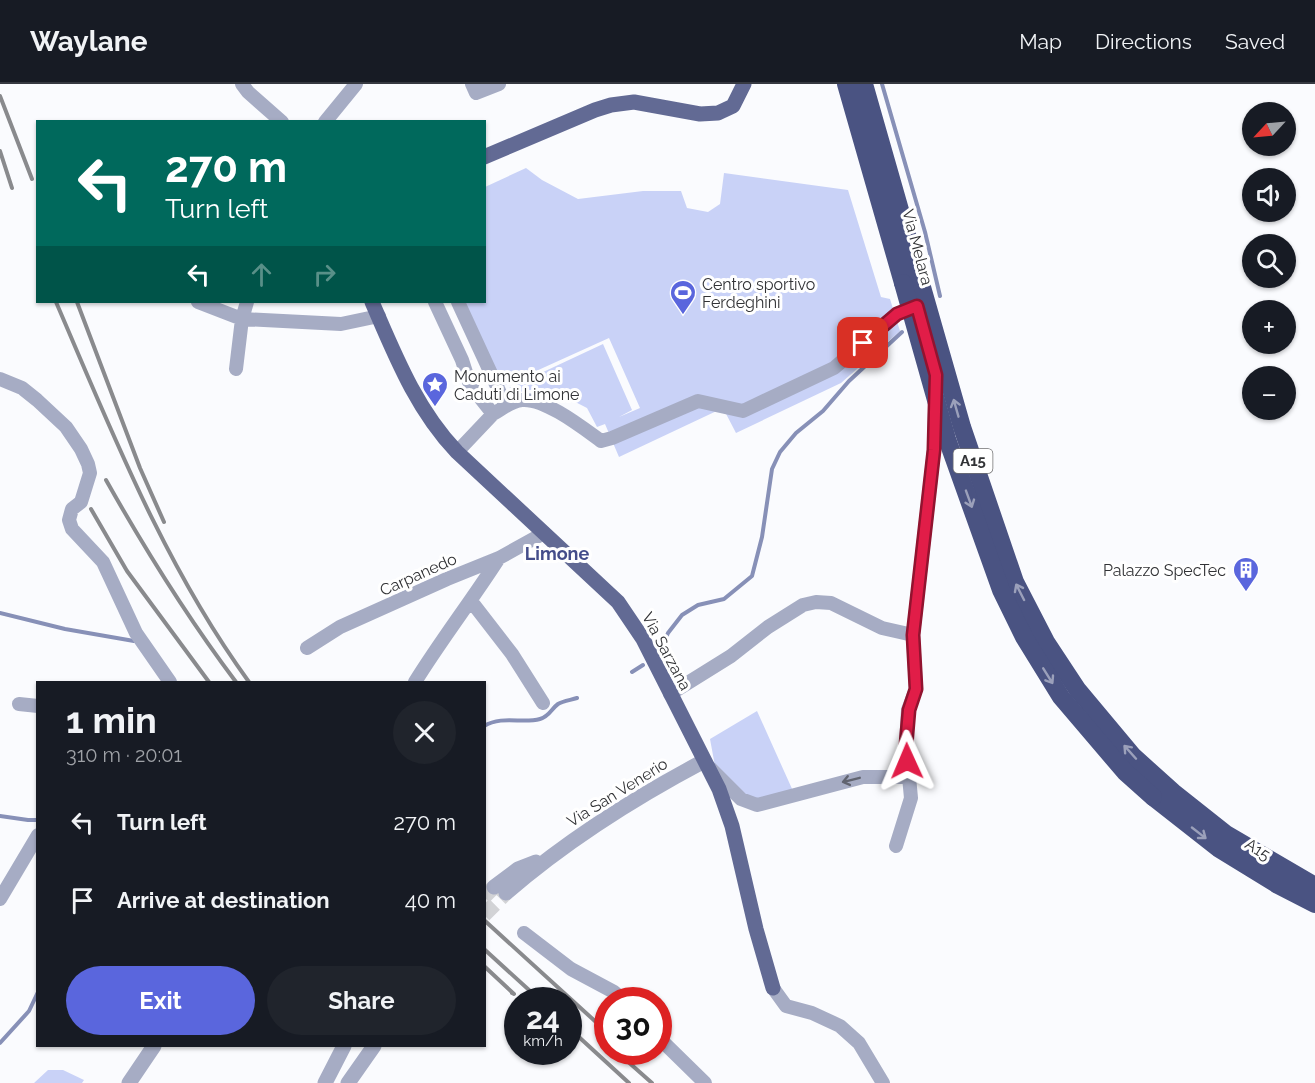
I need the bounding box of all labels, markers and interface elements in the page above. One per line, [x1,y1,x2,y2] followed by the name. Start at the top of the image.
[30,25,147,58] text: Waylane
[1019,29,1062,54] text: Map
[1095,29,1192,54] text: Directions
[1225,29,1285,54] text: Saved
[1242,102,1296,156] north arrow
[1242,102,1296,420] map controls
[165,143,287,192] text: 270 m
[66,144,144,222] icon: left
[1242,168,1296,222] button: sound
[165,193,268,224] text: Turn left
[898,207,937,287] street label: Via Melara
[1242,234,1296,288] button: search
[182,258,215,291] icon: left
[245,258,278,291] icon: ahead
[308,258,341,291] icon: right
[702,275,815,312] place label: Centro sportivo Ferdeghini
[668,278,698,316] sports icon: Centro sportivo Ferdeghini
[1242,300,1296,354] button: +
[837,317,888,368] pin
[846,326,879,359] icon: arrive
[1242,366,1296,420] button: −
[454,367,579,404] place label: Monumento ai Caduti di Limone
[420,370,450,408] place icon: Monumento ai Caduti di Limone
[950,399,961,418] one-way arrow
[954,449,992,473] road number: A15
[964,489,975,508] one-way arrow
[525,543,589,564] district label: Limone
[377,549,460,600] street label: Carpanedo
[1231,555,1261,593] building icon: Palazzo SpecTec
[1103,561,1226,580] place label: Palazzo SpecTec
[1014,583,1026,601] one-way arrow
[638,609,695,694] street label: Via Sarzana
[1043,667,1055,684] one-way arrow
[66,699,157,741] text: 1 min
[393,701,456,764] button: close
[875,729,939,793] position arrow
[66,743,182,767] text: 310 m · 20:01
[1123,745,1137,760] one-way arrow
[563,754,671,831] street label: Via San Venerio
[842,775,861,787] one-way arrow
[66,806,99,839] icon: left
[117,809,207,835] text: Turn left
[394,809,456,835] text: 270 m
[1190,826,1206,839] one-way arrow
[1242,834,1274,865] street label: A15
[66,884,99,917] icon: arrive
[117,887,330,913] text: Arrive at destination
[405,887,456,913] text: 40 m
[66,966,255,1035] button: Exit
[267,966,456,1035] button: Share
[594,987,672,1065] speed limit sign: 30
[526,1001,560,1036] text: 24
[523,1032,563,1050] text: km/h

